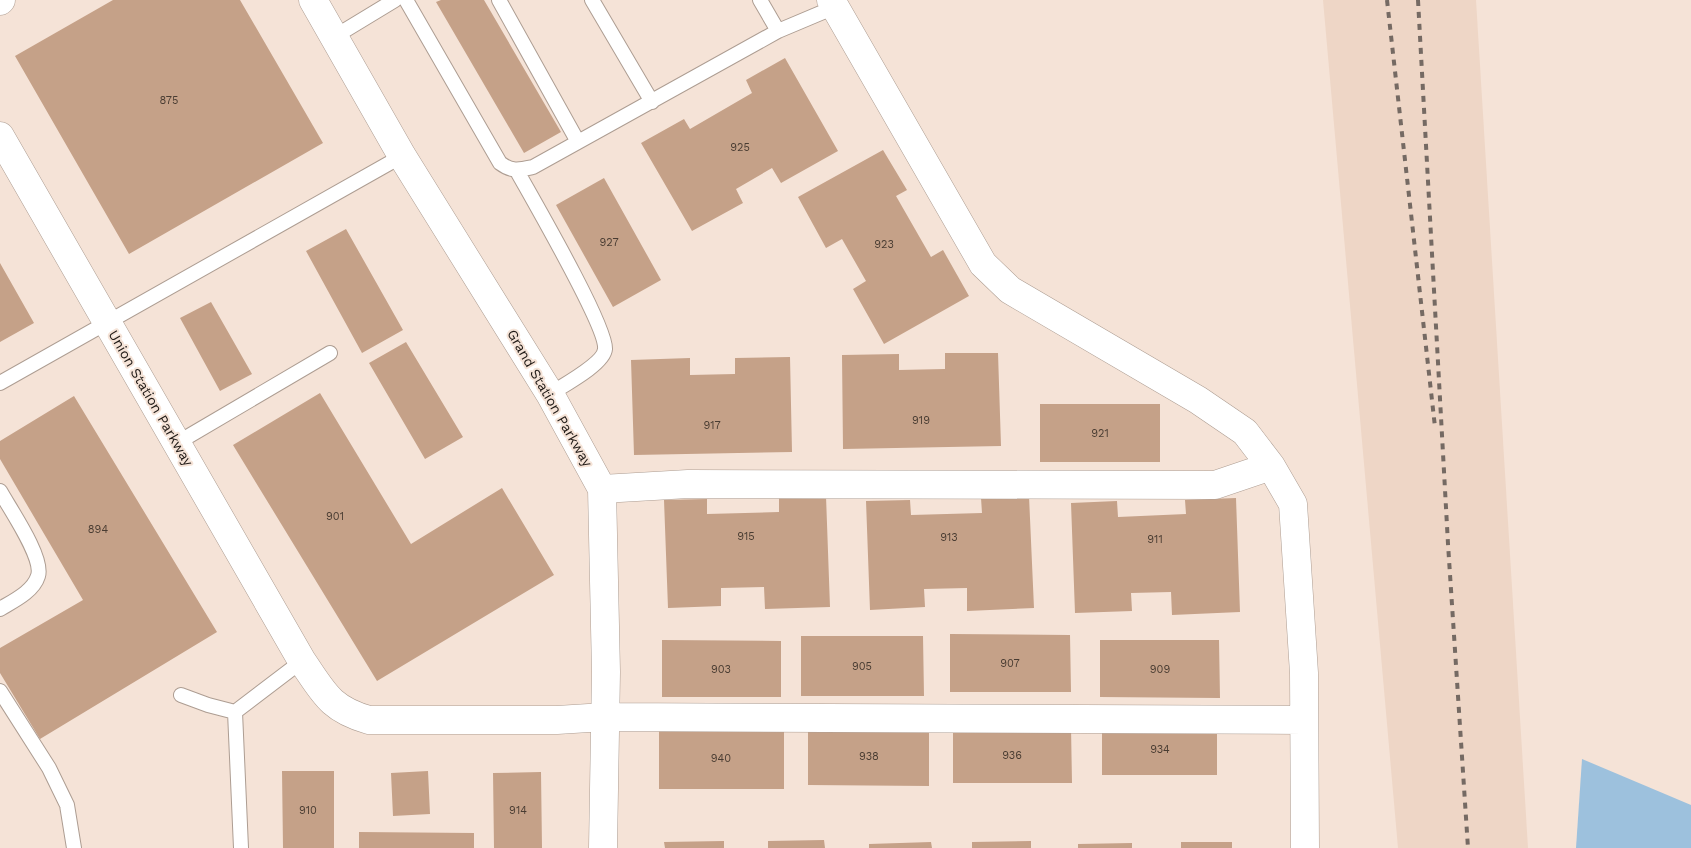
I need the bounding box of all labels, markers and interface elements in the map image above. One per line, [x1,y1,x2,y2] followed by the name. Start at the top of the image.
[160,94,178,107] house number: 875
[730,141,750,154] house number: 925
[599,236,619,249] house number: 927
[874,238,894,251] house number: 923
[504,326,596,470] street label: Grand Station Parkway
[105,327,197,470] street label: Union Station Parkway
[912,414,930,427] house number: 919
[703,419,721,432] house number: 917
[1091,427,1109,440] house number: 921
[326,510,344,523] house number: 901
[88,523,108,536] house number: 894
[737,530,755,543] house number: 915
[940,531,958,544] house number: 913
[1147,533,1163,546] house number: 911
[1000,657,1020,670] house number: 907
[852,660,872,673] house number: 905
[711,663,731,676] house number: 903
[1150,663,1170,676] house number: 909
[1150,743,1170,756] house number: 934
[1002,749,1022,762] house number: 936
[859,750,879,763] house number: 938
[711,752,731,765] house number: 940
[299,804,317,817] house number: 910
[509,804,527,817] house number: 914

